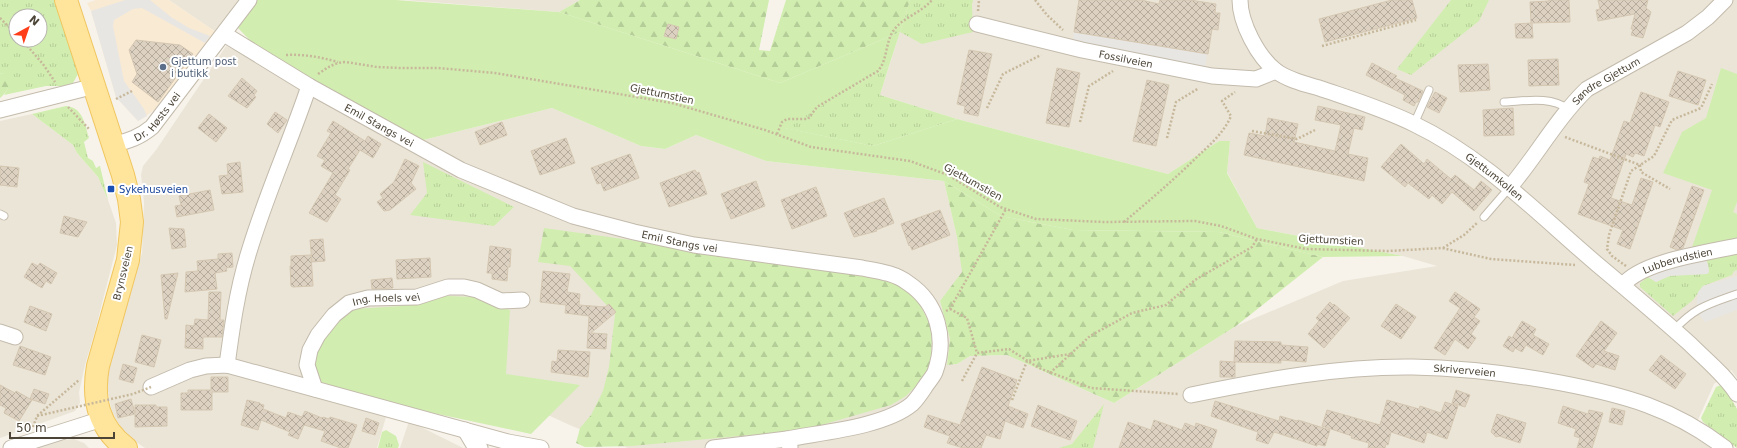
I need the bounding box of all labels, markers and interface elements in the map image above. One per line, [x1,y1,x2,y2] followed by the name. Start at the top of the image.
[8,8,48,48] north arrow
[26,13,42,29] text: N
[1098,48,1154,70] street label: Fossilveien
[1570,55,1642,107] street label: Søndre Gjettum
[171,56,236,79] place label: Gjettum post i butikk
[158,62,168,72] marker: Gjettum post i butikk
[629,82,695,106] street label: Gjettumstien
[132,90,182,143] street label: Dr. Høsts vei
[343,101,416,148] street label: Emil Stangs vei
[1464,150,1526,202] street label: Gjettumkollen
[942,161,1004,203] street label: Gjettumstien
[106,184,116,194] marker: Sykehusveien
[119,184,188,195] place label: Sykehusveien
[641,228,718,254] street label: Emil Stangs vei
[1298,233,1364,247] street label: Gjettumstien
[111,245,135,301] street label: Brynsveien
[1641,246,1713,276] street label: Lubberudstien
[351,291,421,307] street label: Ing. Hoels vei
[1433,362,1497,378] street label: Skriverveien
[10,414,114,440] scale bar
[16,421,47,435] text: 50 m

